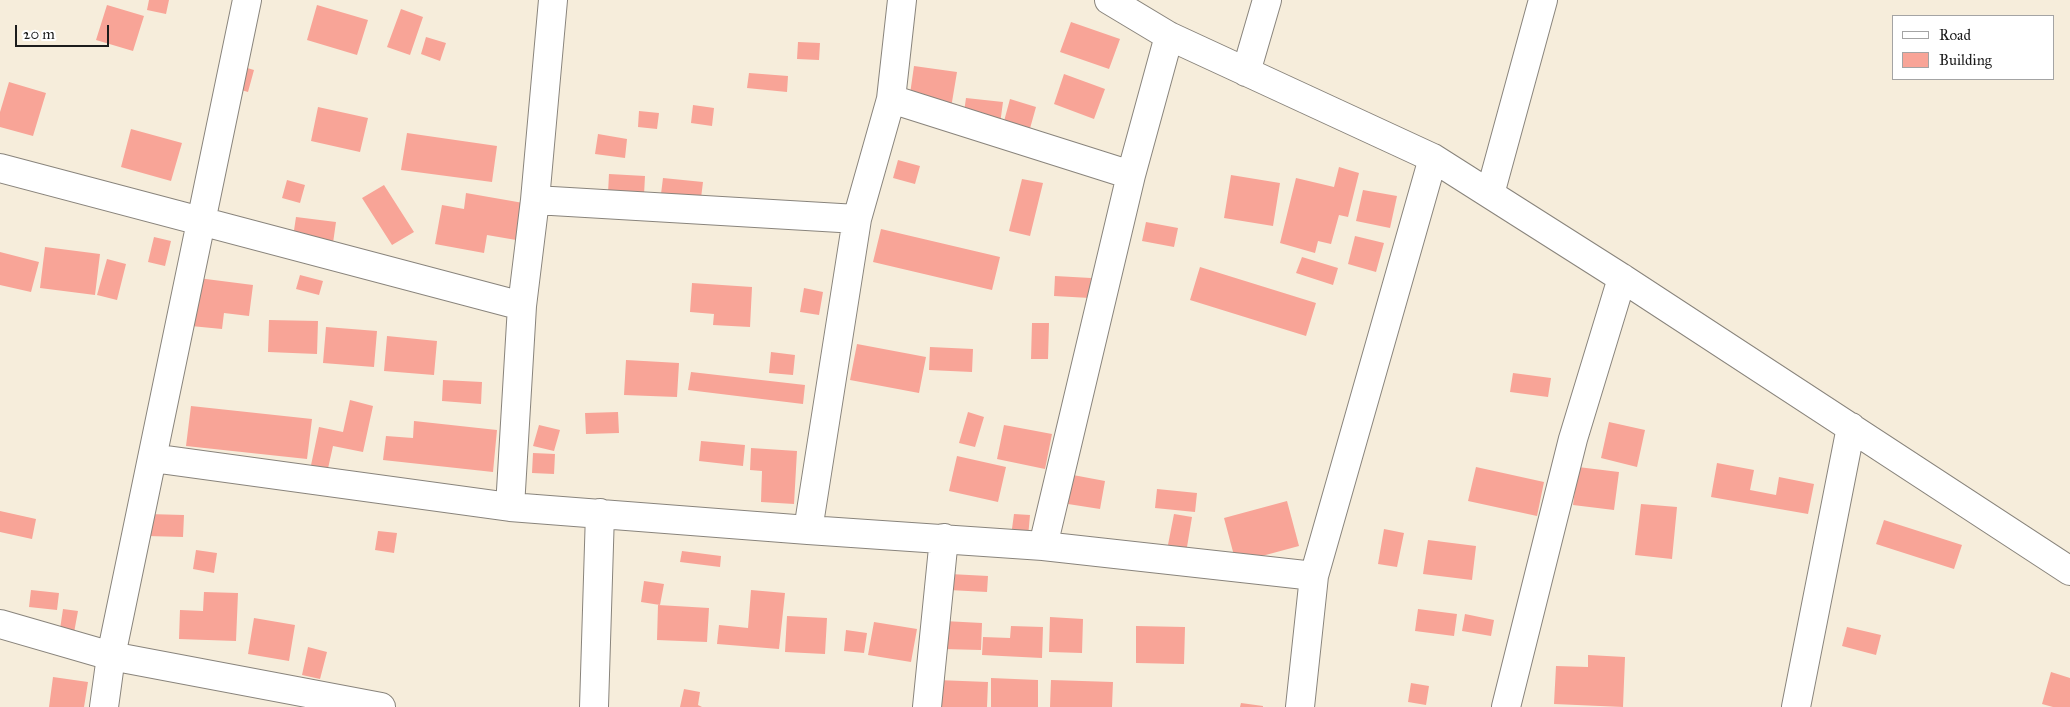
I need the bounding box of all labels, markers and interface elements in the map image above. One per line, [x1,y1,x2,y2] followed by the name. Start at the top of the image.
[18,15,111,47] scale bar
[1892,15,2055,80] legend
[23,25,55,43] text: 20 m
[1939,26,1971,44] text: Road
[1939,51,1992,69] text: Building

